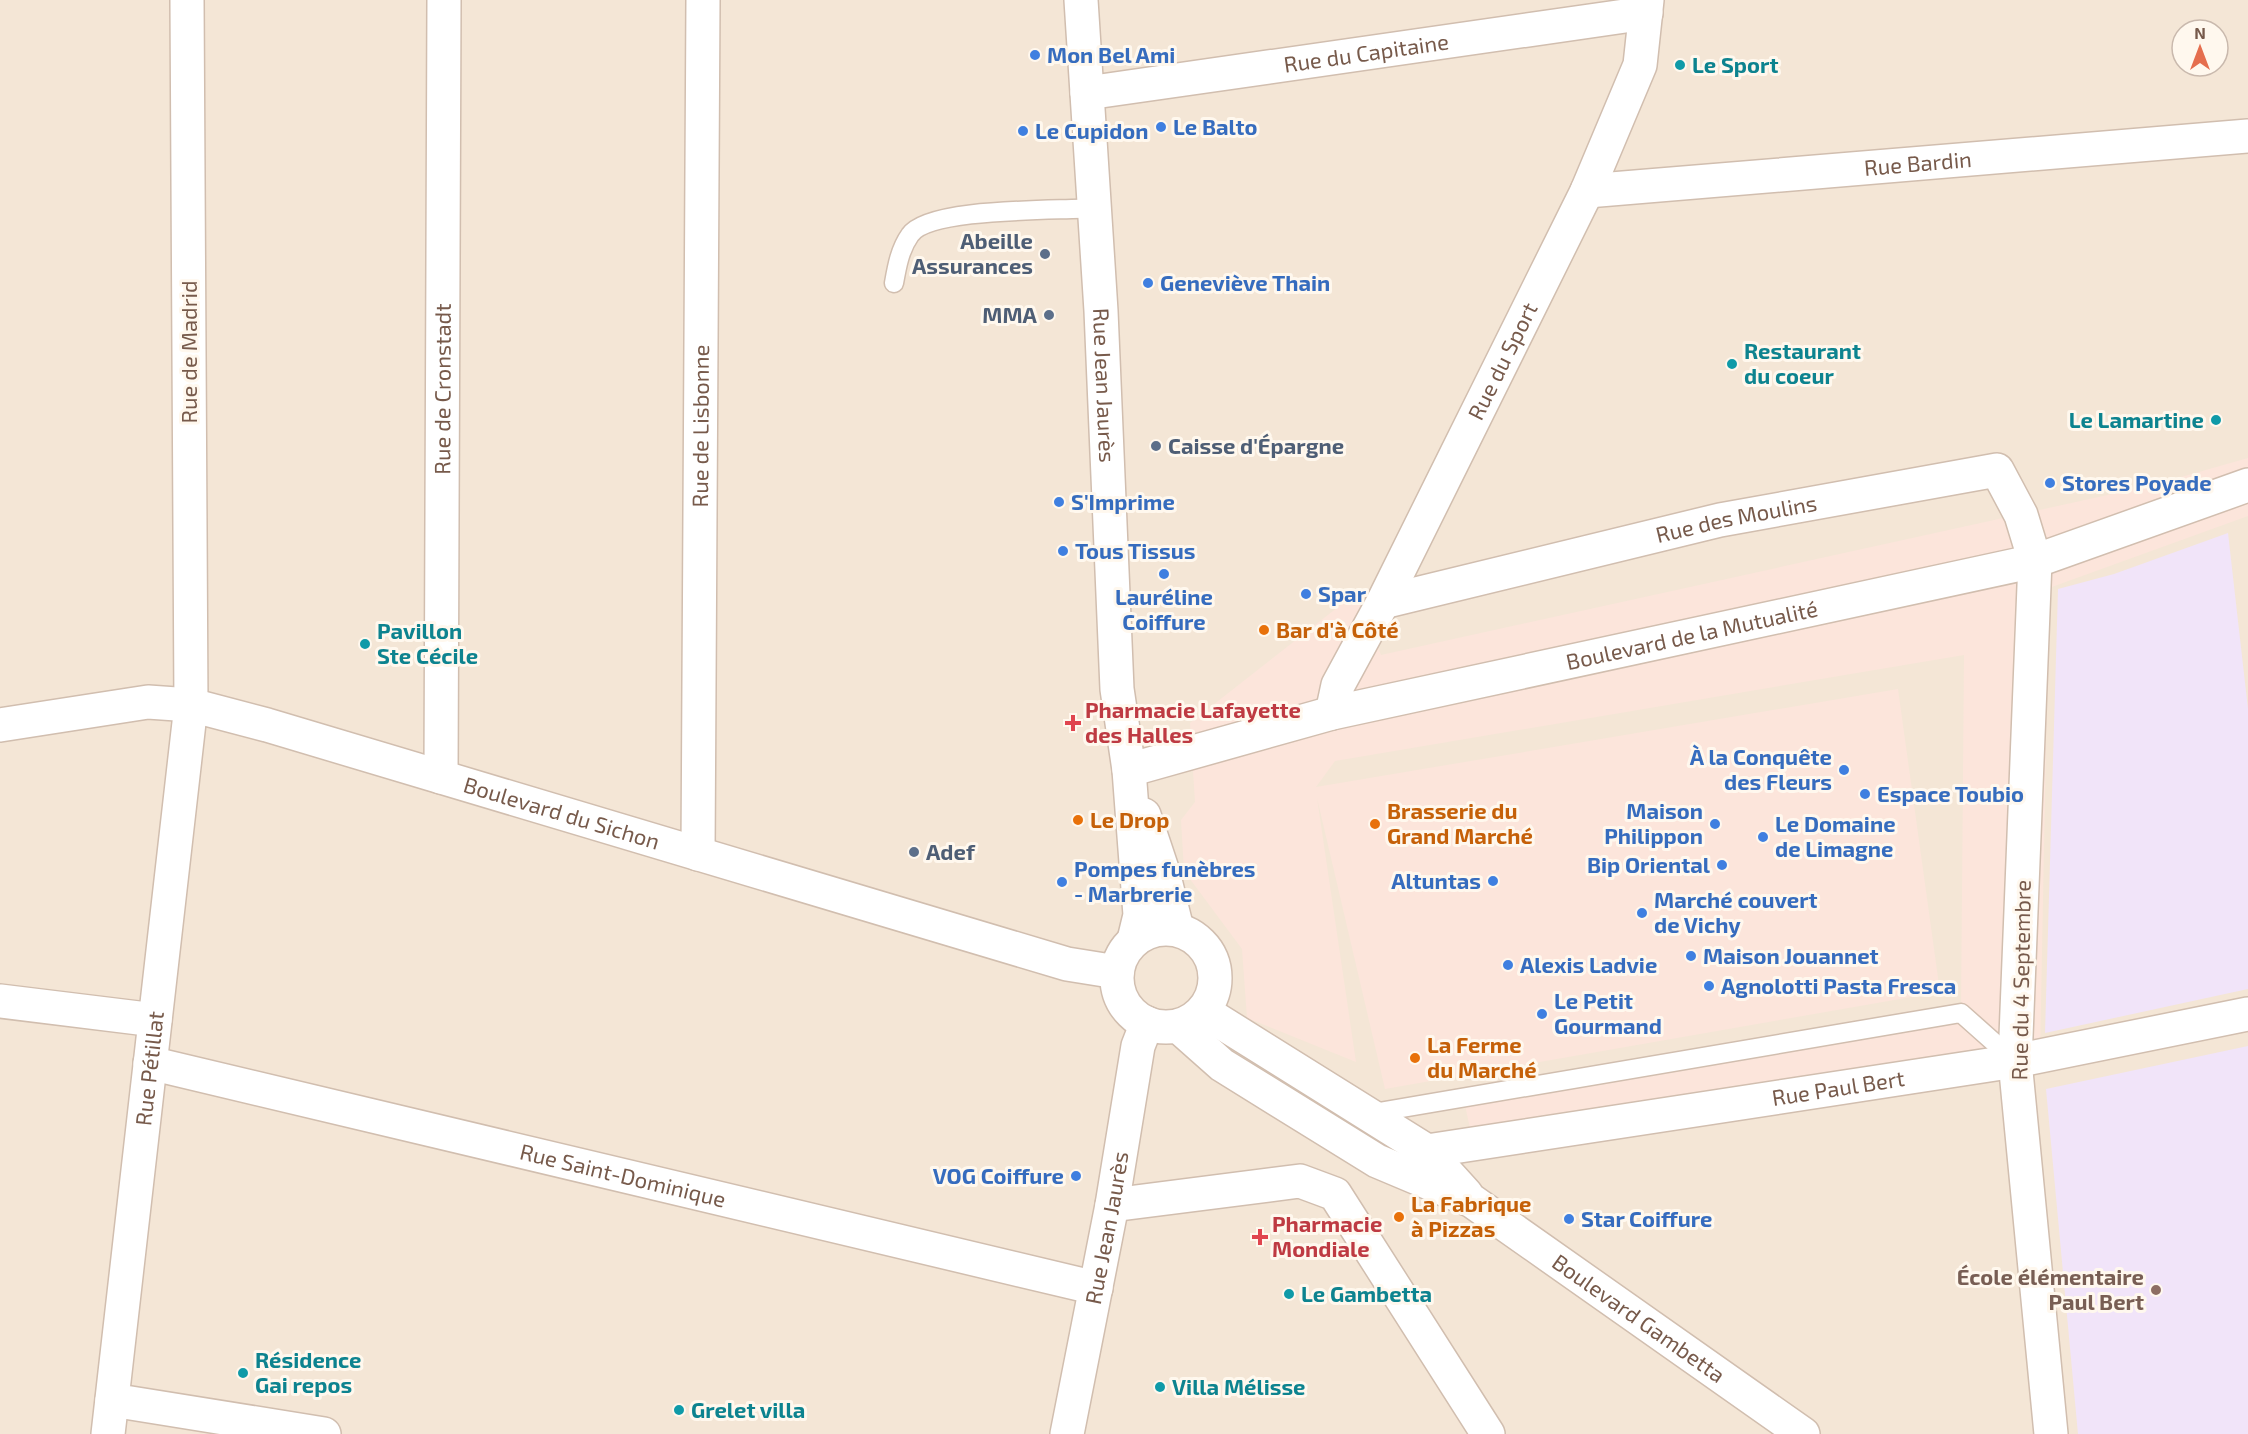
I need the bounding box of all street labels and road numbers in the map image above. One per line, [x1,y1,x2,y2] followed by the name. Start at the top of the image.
[1282,27,1450,77] street label: Rue du Capitaine
[1863,145,1973,180] street label: Rue Bardin
[175,280,201,424] street label: Rue de Madrid
[1462,298,1542,424] street label: Rue du Sport
[428,303,455,475] street label: Rue de Cronstadt
[1089,307,1121,463] street label: Rue Jean Jaurès
[686,345,713,507] street label: Rue de Lisbonne
[1653,489,1819,547] street label: Rue des Moulins
[1563,594,1820,674] street label: Boulevard de la Mutualité
[461,770,663,854] street label: Boulevard du Sichon
[2005,879,2035,1080] street label: Rue du 4 Septembre
[129,1010,168,1127] street label: Rue Pétillat
[1770,1064,1906,1110] street label: Rue Paul Bert
[517,1137,729,1212] street label: Rue Saint-Dominique
[1079,1149,1133,1306] street label: Rue Jean Jaurès
[1548,1248,1731,1387] street label: Boulevard Gambetta

